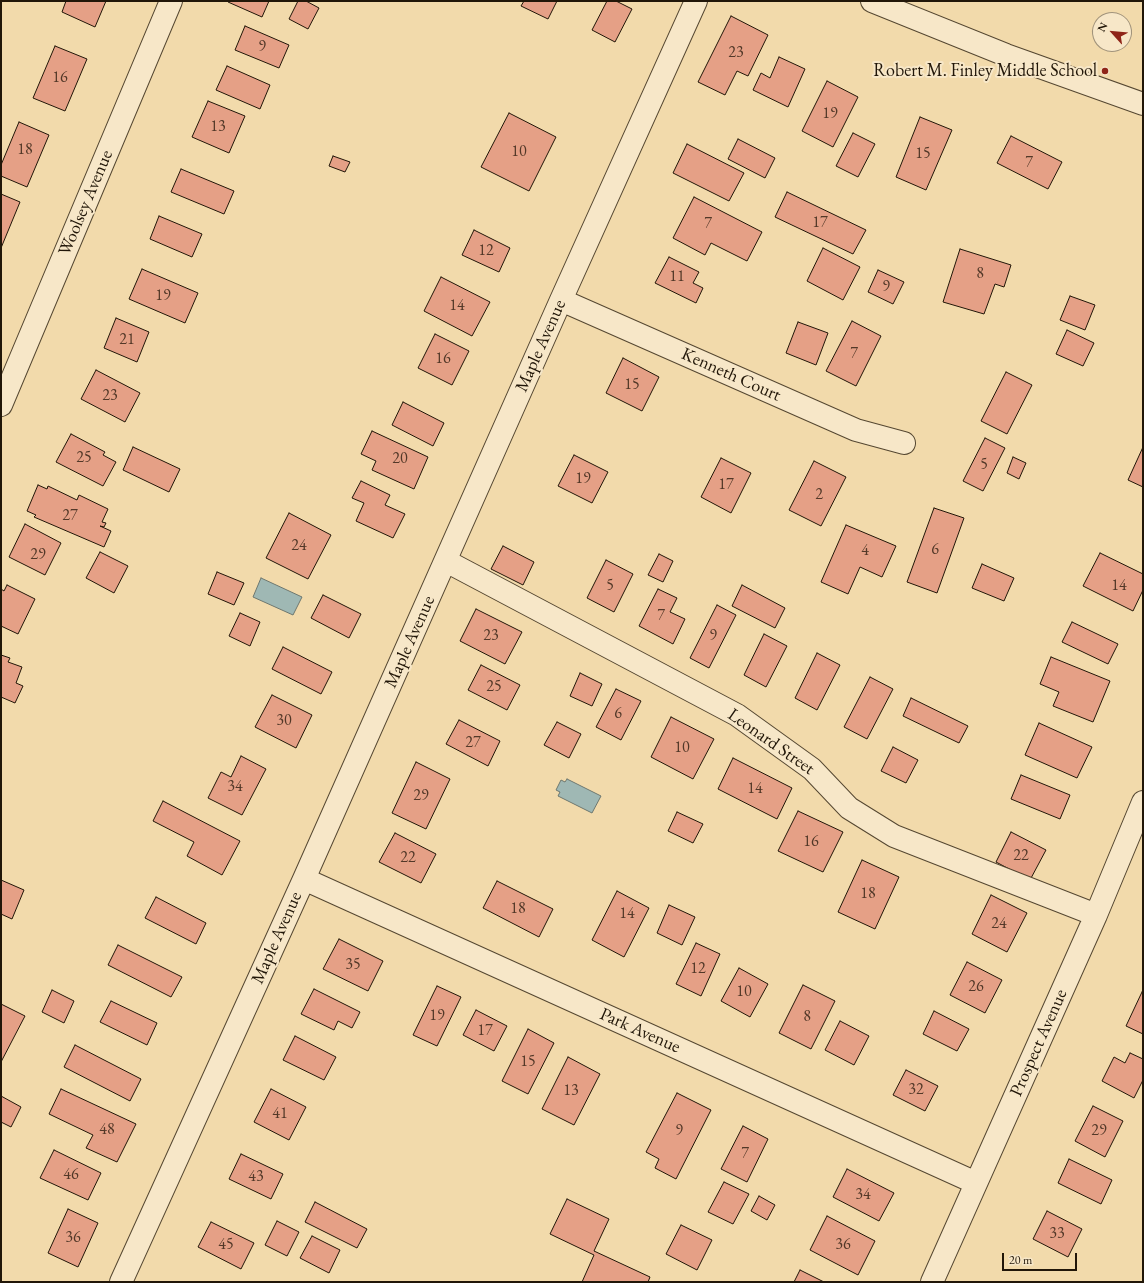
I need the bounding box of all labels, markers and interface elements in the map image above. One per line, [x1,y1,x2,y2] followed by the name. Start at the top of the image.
[1092,12,1132,52] north arrow
[1094,20,1110,34] text: N
[258,37,266,57] house number: 9
[728,43,744,63] house number: 23
[873,60,1097,82] place label: Robert M. Finley Middle School
[1100,66,1110,76] marker: Robert M. Finley Middle School
[52,68,68,88] house number: 16
[822,104,838,124] house number: 19
[210,117,226,137] house number: 13
[17,140,33,160] house number: 18
[511,142,527,162] house number: 10
[915,144,931,164] house number: 15
[54,147,118,259] street label: Woolsey Avenue
[1025,153,1033,173] house number: 7
[812,213,828,233] house number: 17
[704,214,712,234] house number: 7
[478,241,494,261] house number: 12
[976,264,984,284] house number: 8
[669,267,685,287] house number: 11
[882,277,890,297] house number: 9
[155,286,171,306] house number: 19
[449,296,465,316] house number: 14
[511,297,571,395] street label: Maple Avenue
[119,330,135,350] house number: 21
[678,343,784,407] street label: Kenneth Court
[850,344,858,364] house number: 7
[435,349,451,369] house number: 16
[624,375,640,395] house number: 15
[102,386,118,406] house number: 23
[76,448,92,468] house number: 25
[392,449,408,469] house number: 20
[980,455,988,475] house number: 5
[575,469,591,489] house number: 19
[718,475,734,495] house number: 17
[815,485,823,505] house number: 2
[62,506,78,526] house number: 27
[291,536,307,556] house number: 24
[931,540,939,560] house number: 6
[861,541,869,561] house number: 4
[30,545,46,565] house number: 29
[606,576,614,596] house number: 5
[1111,576,1127,596] house number: 14
[380,593,440,691] street label: Maple Avenue
[657,606,665,626] house number: 7
[483,626,499,646] house number: 23
[709,626,717,646] house number: 9
[486,677,502,697] house number: 25
[614,704,622,724] house number: 6
[723,704,819,780] street label: Leonard Street
[276,711,292,731] house number: 30
[465,733,481,753] house number: 27
[674,738,690,758] house number: 10
[227,777,243,797] house number: 34
[747,779,763,799] house number: 14
[413,786,429,806] house number: 29
[803,832,819,852] house number: 16
[1013,846,1029,866] house number: 22
[400,848,416,868] house number: 22
[860,884,876,904] house number: 18
[247,889,307,987] street label: Maple Avenue
[510,899,526,919] house number: 18
[619,904,635,924] house number: 14
[991,914,1007,934] house number: 24
[345,955,361,975] house number: 35
[690,959,706,979] house number: 12
[968,977,984,997] house number: 26
[736,982,752,1002] house number: 10
[1006,986,1072,1100] street label: Prospect Avenue
[596,1004,684,1058] street label: Park Avenue
[429,1006,445,1026] house number: 19
[803,1007,811,1027] house number: 8
[477,1021,493,1041] house number: 17
[520,1052,536,1072] house number: 15
[908,1080,924,1100] house number: 32
[563,1081,579,1101] house number: 13
[272,1104,288,1124] house number: 41
[99,1120,115,1140] house number: 48
[675,1121,683,1141] house number: 9
[1091,1121,1107,1141] house number: 29
[741,1144,749,1164] house number: 7
[63,1165,79,1185] house number: 46
[248,1167,264,1187] house number: 43
[855,1185,871,1205] house number: 34
[1049,1224,1065,1244] house number: 33
[65,1228,81,1248] house number: 36
[218,1235,234,1255] house number: 45
[835,1235,851,1255] house number: 36
[1004,1245,1079,1271] scale bar
[1009,1252,1032,1268] text: 20 m

